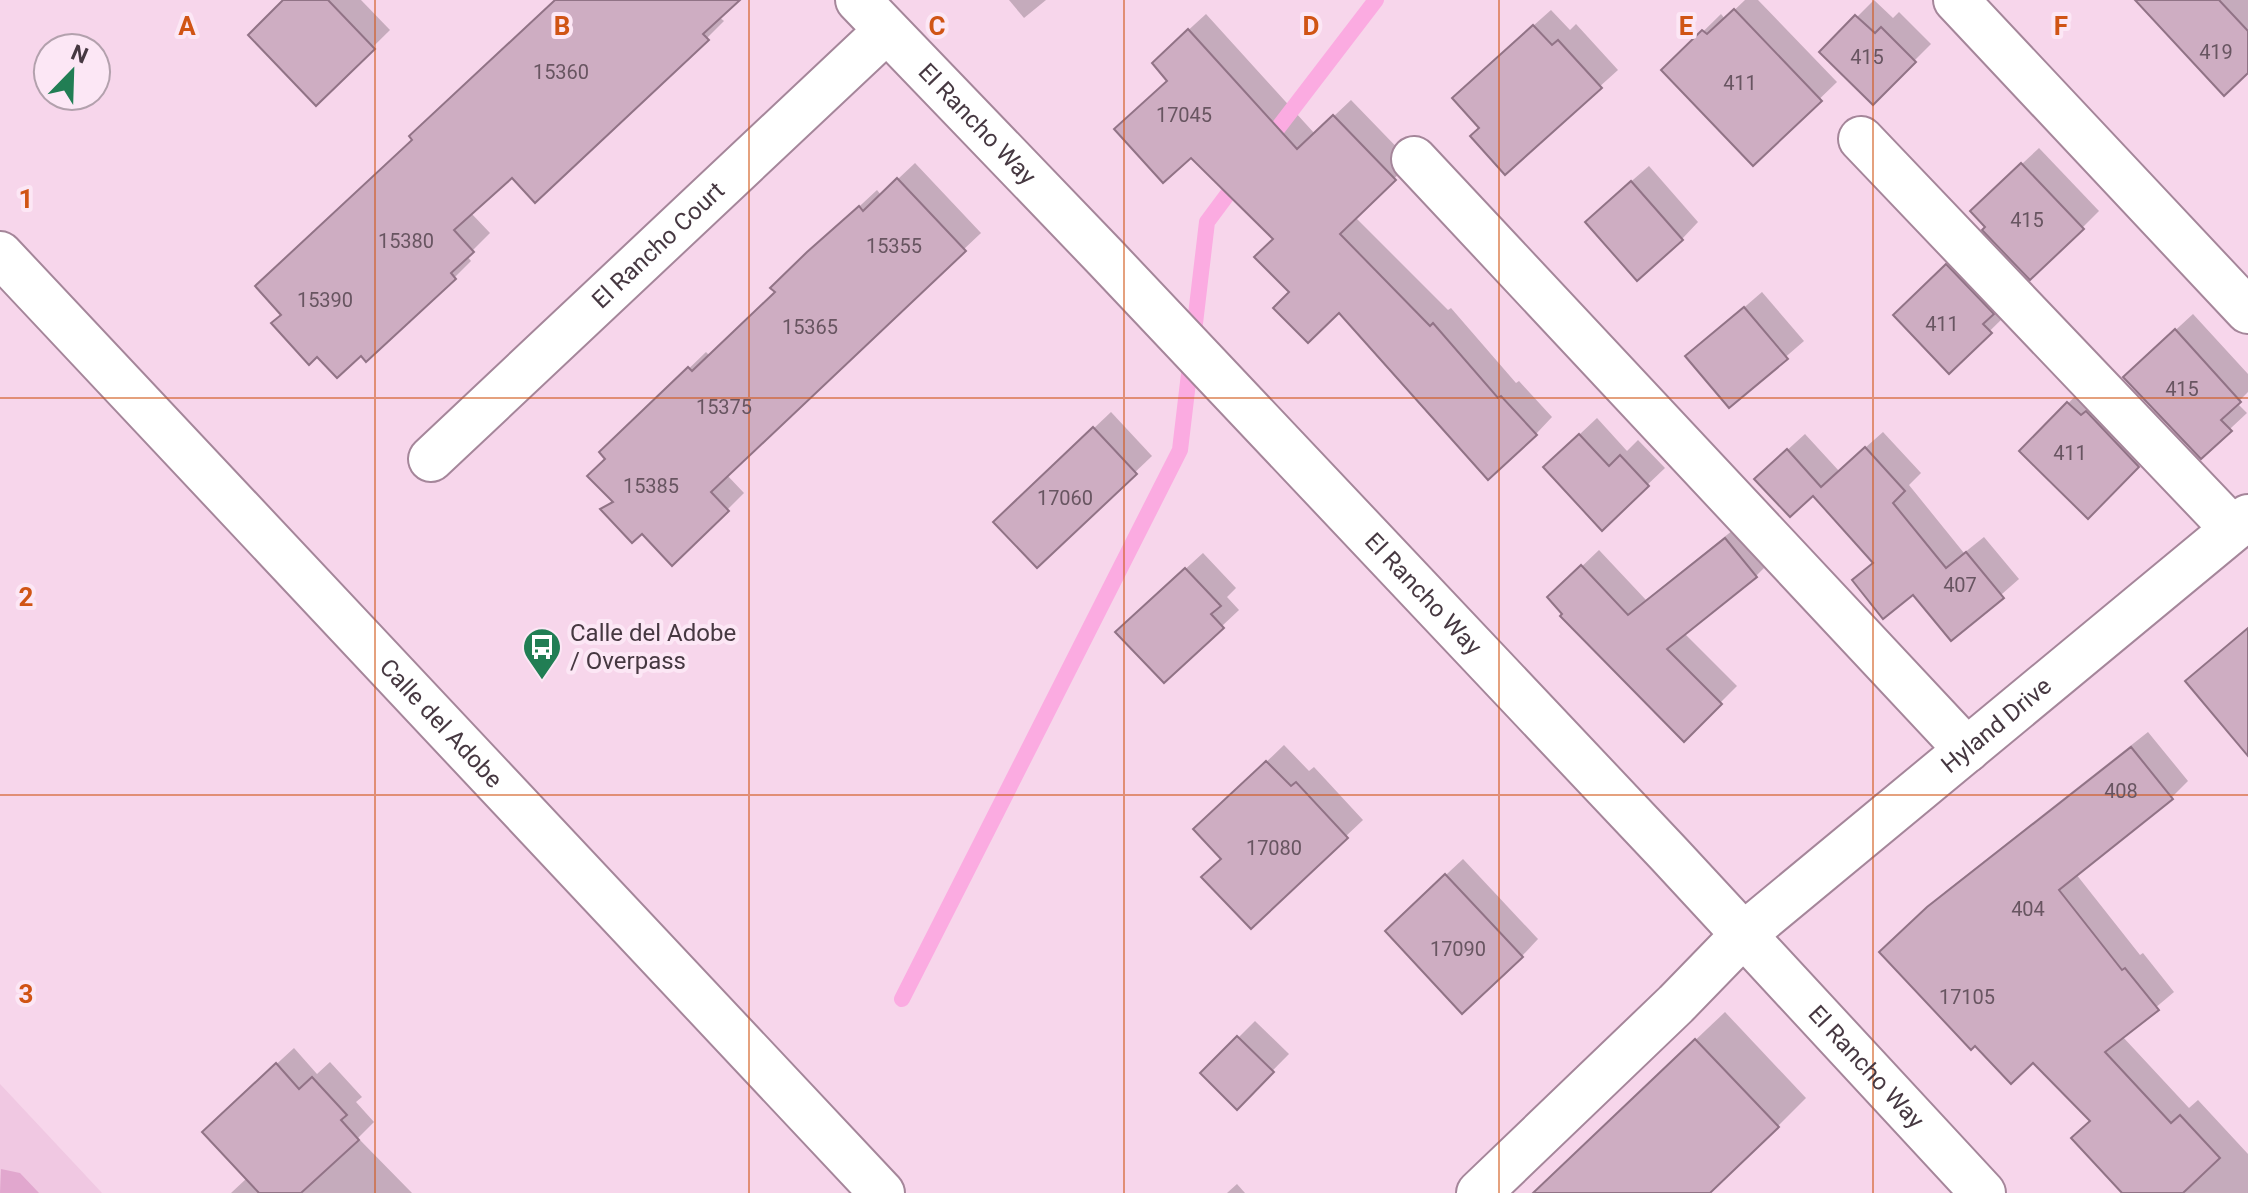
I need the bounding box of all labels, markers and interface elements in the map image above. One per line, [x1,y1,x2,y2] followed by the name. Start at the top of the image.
[178,11,196,41] text: A
[554,11,570,41] text: B
[928,11,946,41] text: C
[1303,11,1319,41] text: D
[1679,11,1694,41] text: E
[2054,11,2068,41] text: F
[32,32,112,112] north arrow
[68,40,92,69] text: N
[2199,40,2233,64] house number: 419
[1850,45,1884,69] house number: 415
[913,58,1042,191] street label: El Rancho Way
[533,60,589,84] house number: 15360
[1723,71,1757,95] house number: 411
[1156,103,1212,127] house number: 17045
[586,176,730,314] street label: El Rancho Court
[19,184,33,214] text: 1
[2010,208,2044,232] house number: 415
[378,229,434,253] house number: 15380
[866,234,922,258] house number: 15355
[297,288,353,312] house number: 15390
[1925,312,1959,336] house number: 411
[782,315,838,339] house number: 15365
[2165,377,2199,401] house number: 415
[696,395,752,419] house number: 15375
[2053,441,2087,465] house number: 411
[623,474,679,498] house number: 15385
[1037,486,1093,510] house number: 17060
[1359,527,1488,661] street label: El Rancho Way
[1943,573,1977,597] house number: 407
[19,582,33,612] text: 2
[570,619,736,675] place label: Calle del Adobe / Overpass
[521,626,563,681] bus stop icon: Calle del Adobe / Overpass
[374,653,508,794] street label: Calle del Adobe
[1936,672,2057,779] street label: Hyland Drive
[2104,779,2138,803] house number: 408
[1246,836,1302,860] house number: 17080
[2011,897,2045,921] house number: 404
[1430,937,1486,961] house number: 17090
[19,979,33,1009] text: 3
[1939,985,1995,1009] house number: 17105
[1803,1000,1930,1135] street label: El Rancho Way

